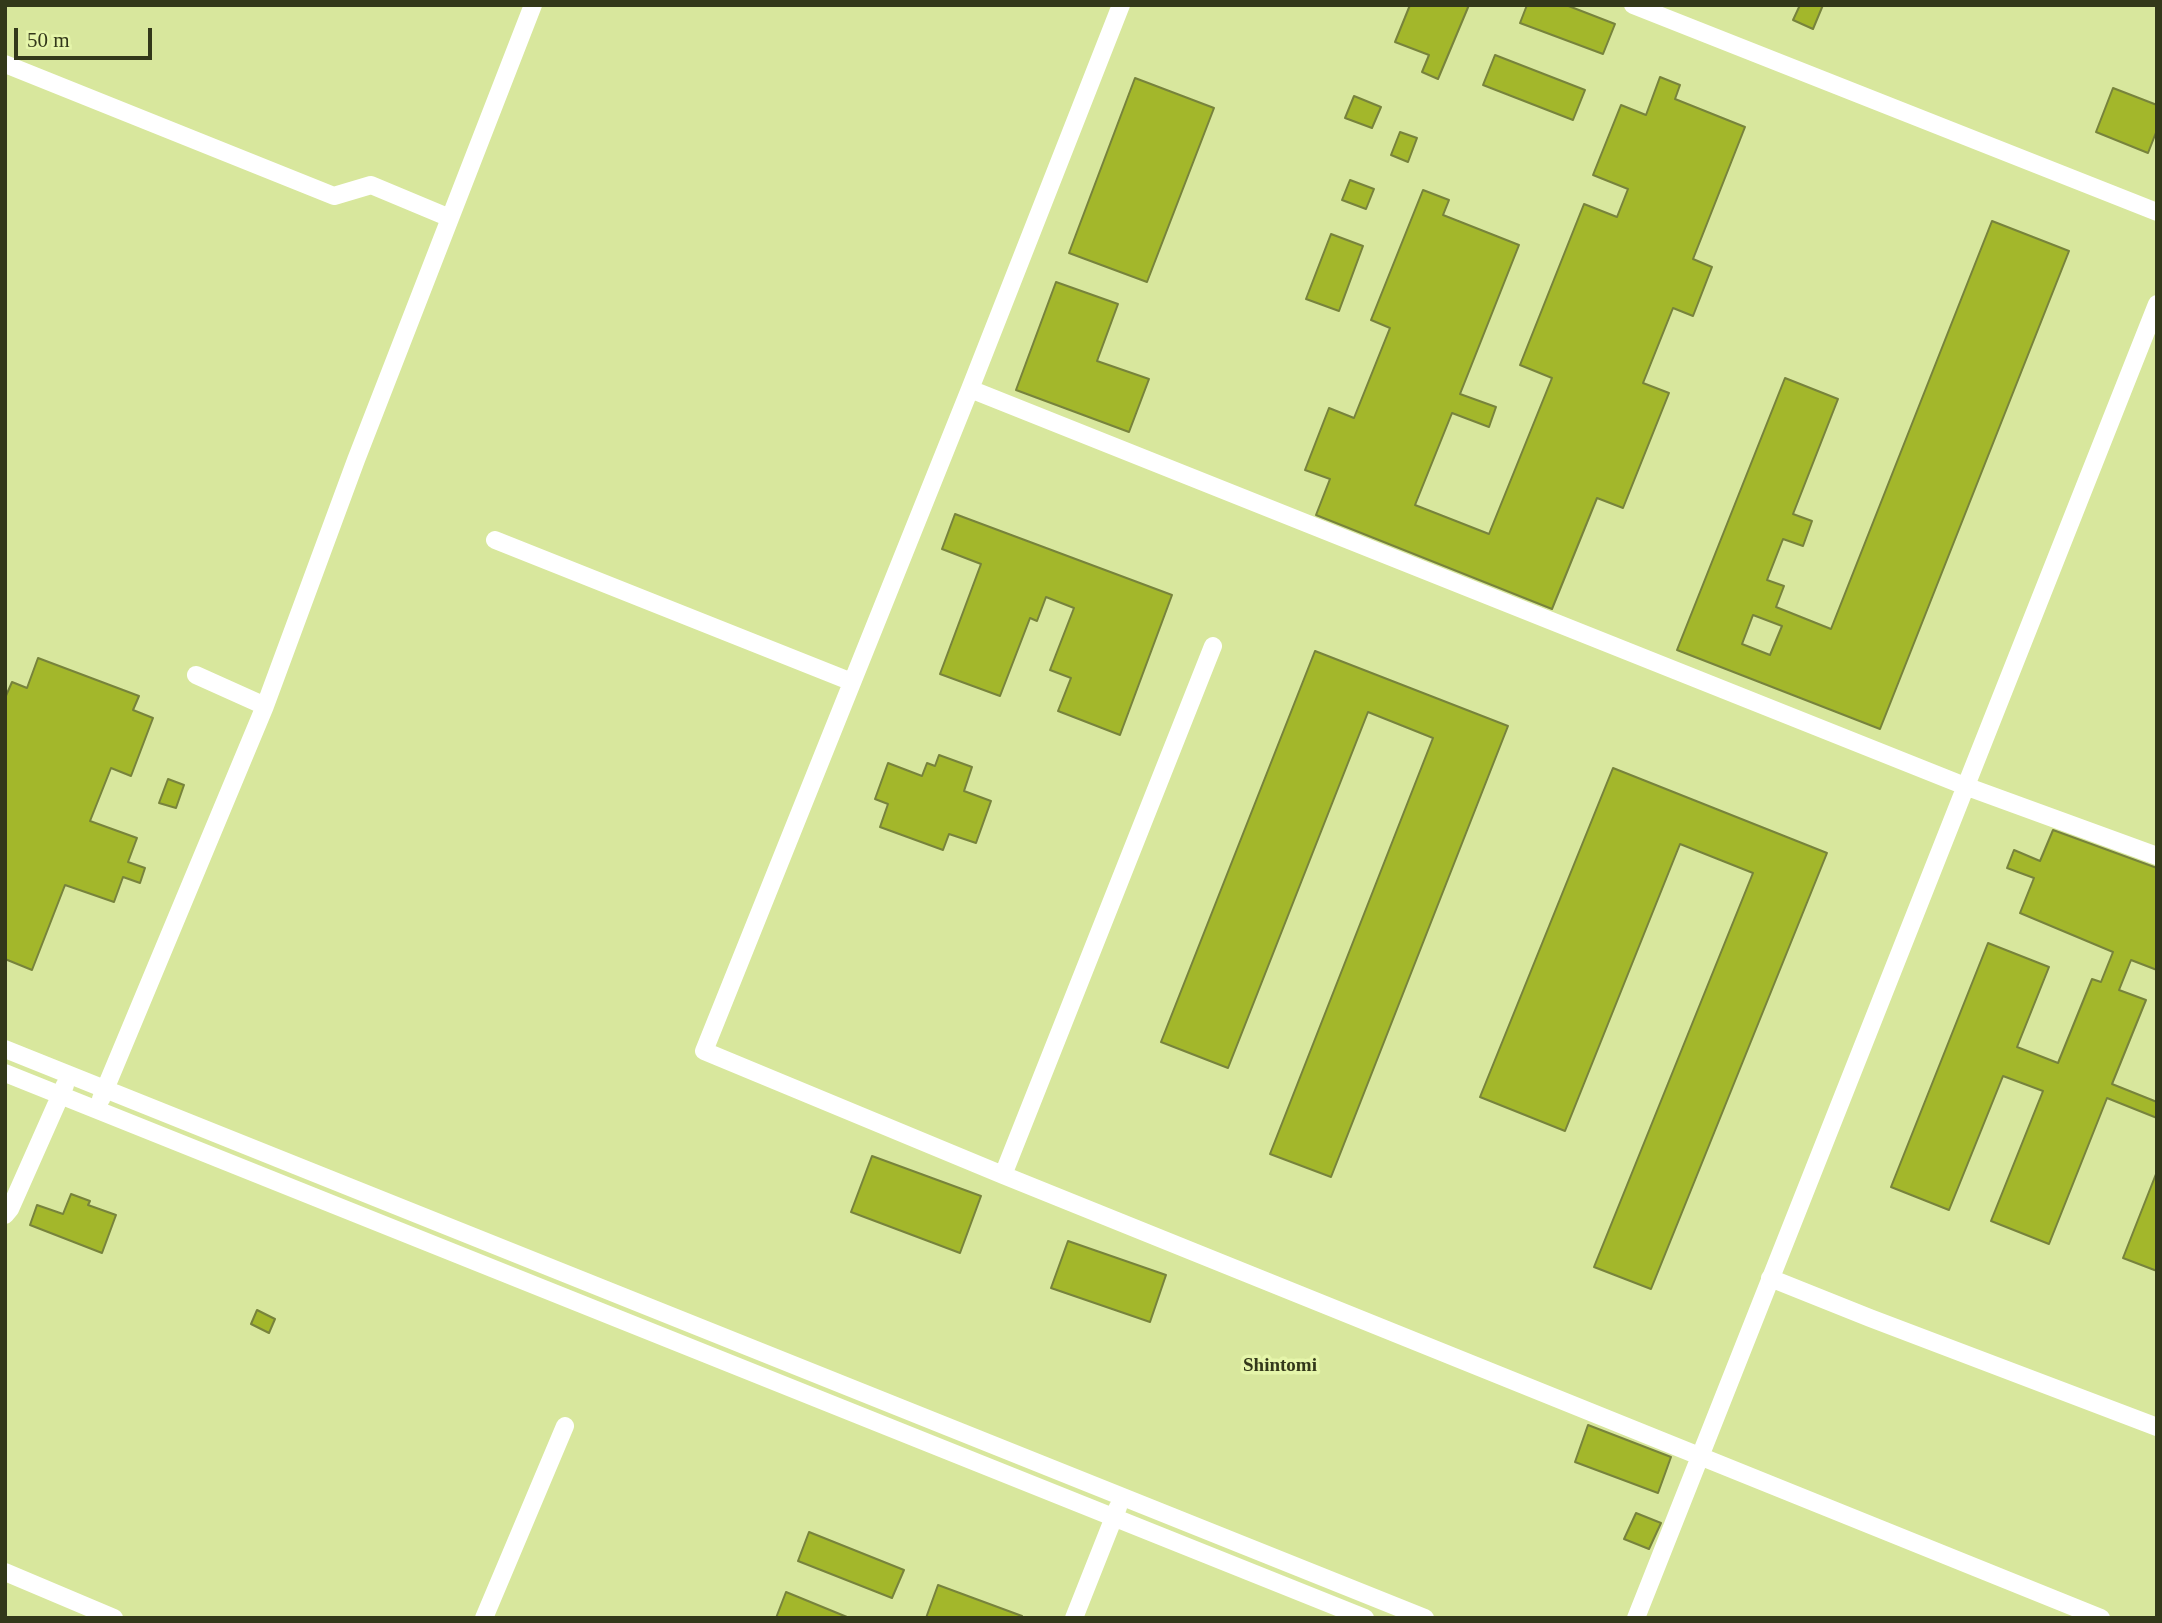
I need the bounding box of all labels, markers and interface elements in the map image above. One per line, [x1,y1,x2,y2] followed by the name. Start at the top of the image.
[18,14,156,58] scale bar
[27,28,70,52] text: 50 m
[1243,1355,1317,1377] district label: Shintomi

